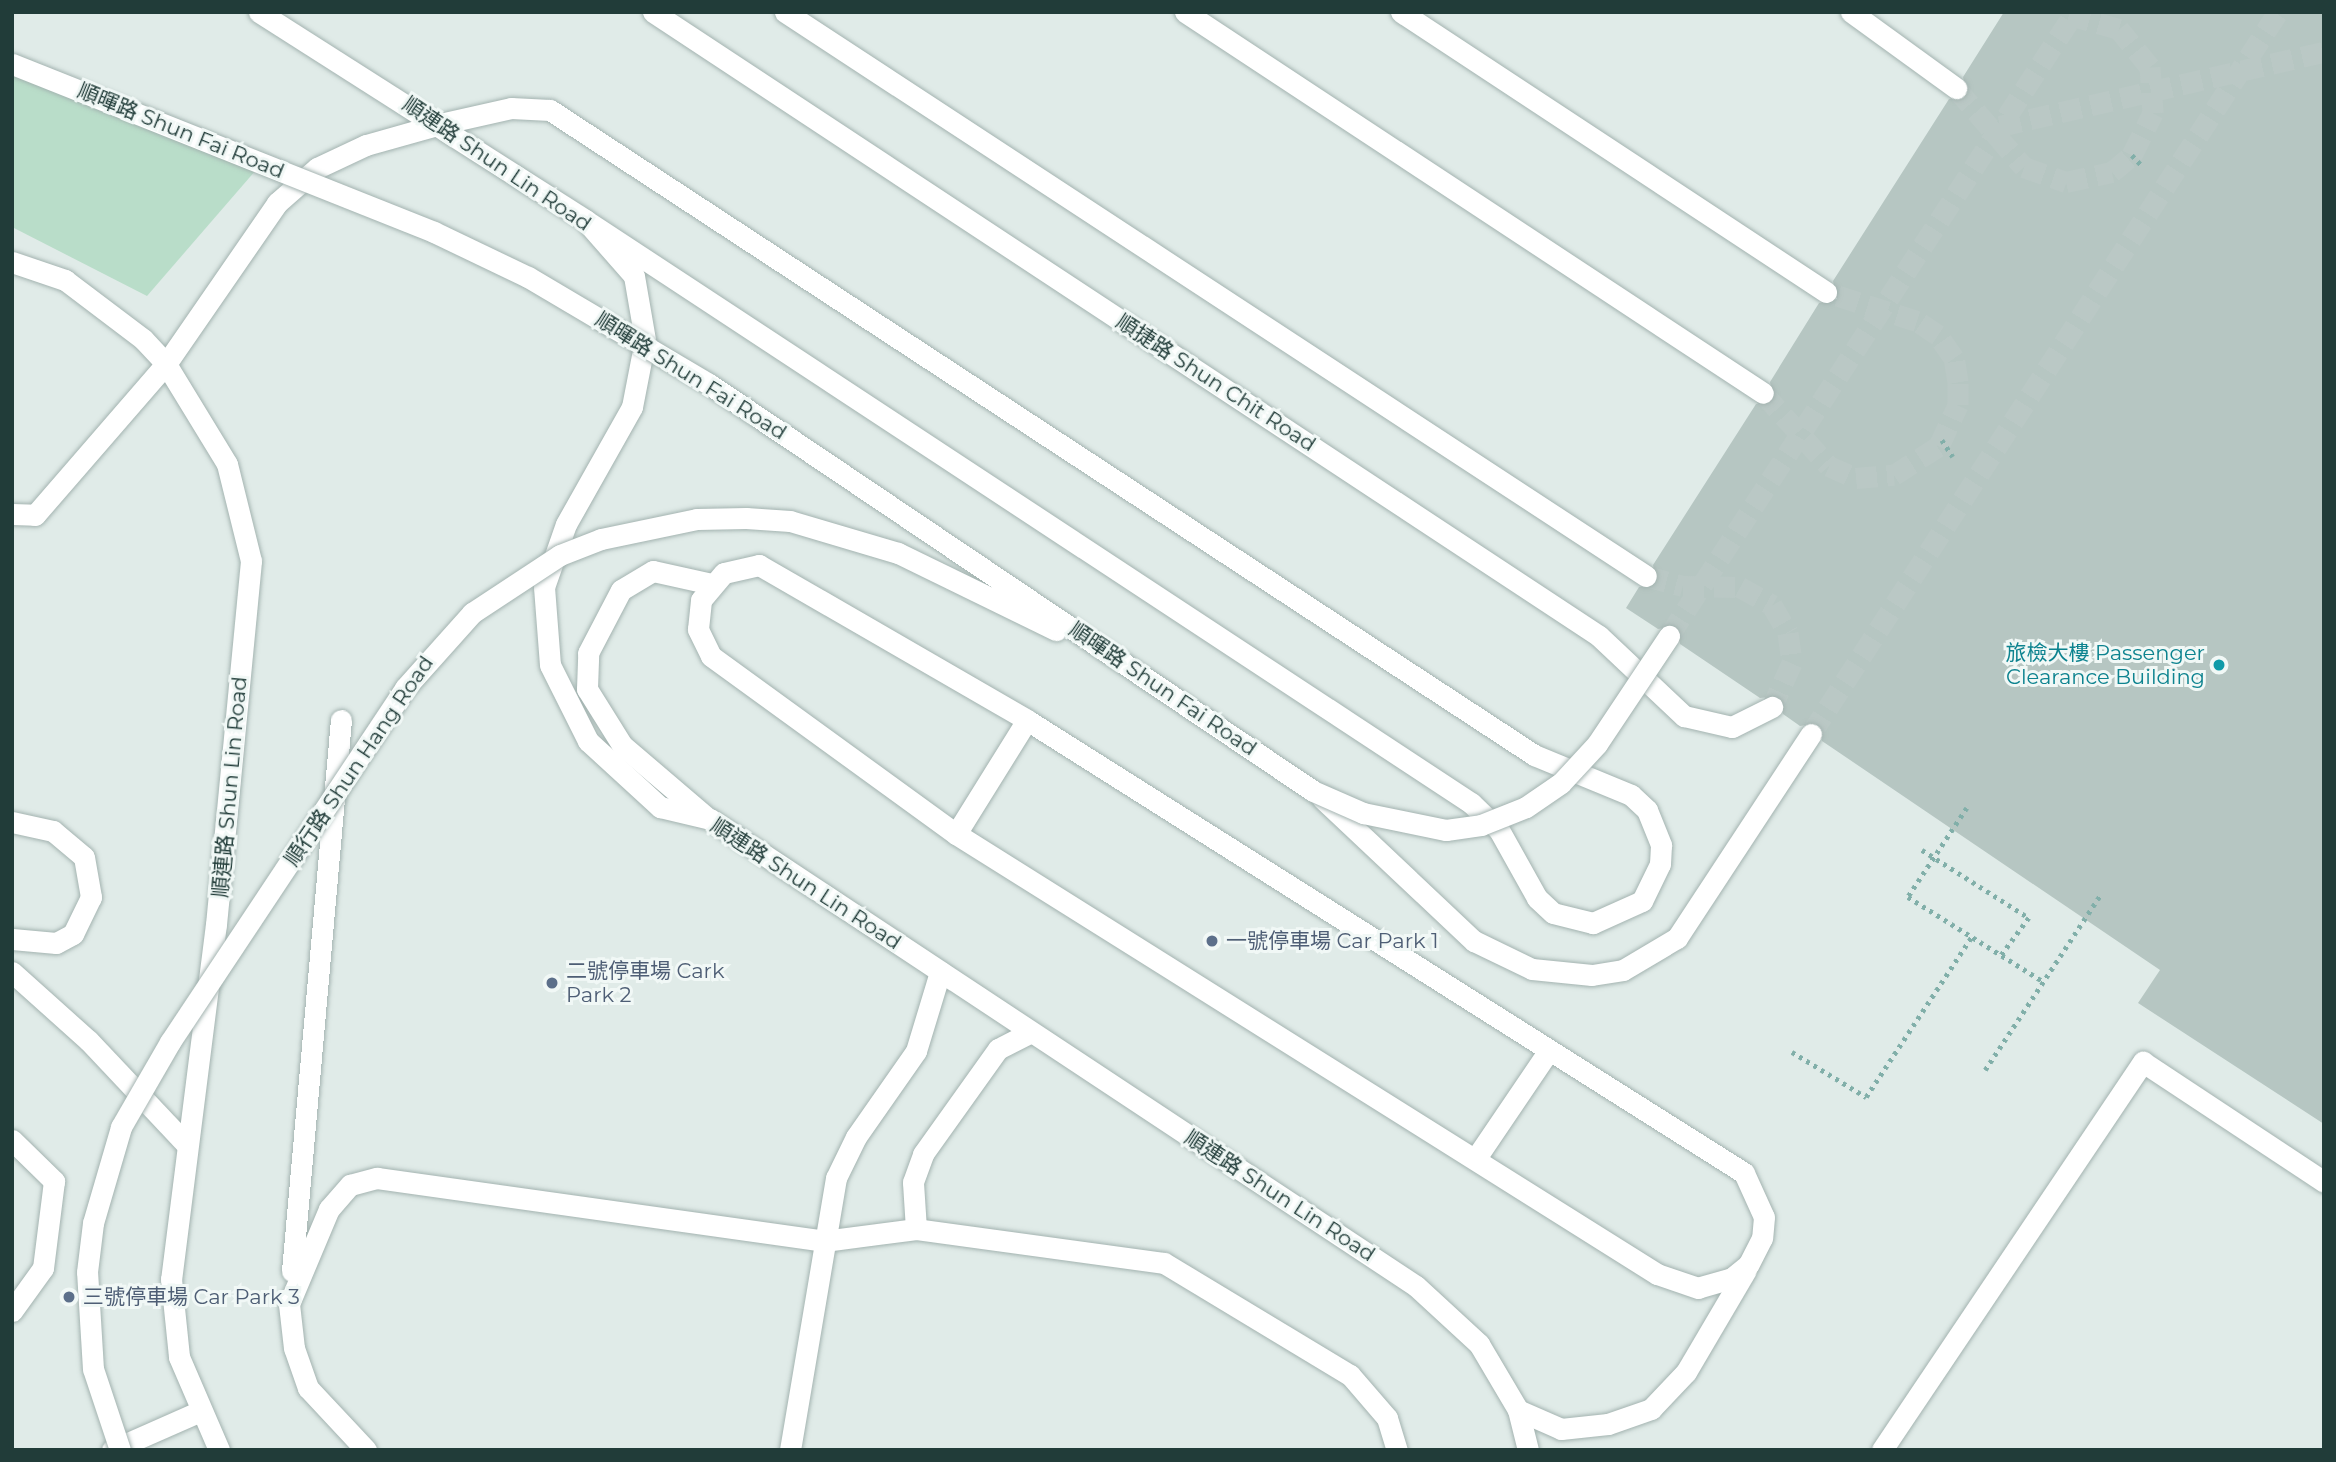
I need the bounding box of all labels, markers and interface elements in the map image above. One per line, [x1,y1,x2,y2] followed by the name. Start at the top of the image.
[74,78,288,184] street label: 順暉路 Shun Fai Road
[398,91,596,237] street label: 順連路 Shun Lin Road
[591,307,791,445] street label: 順暉路 Shun Fai Road
[1111,309,1321,457] street label: 順捷路 Shun Chit Road
[1064,617,1262,761] street label: 順暉路 Shun Fai Road
[2005,640,2205,690] place label: 旅檢大樓 Passenger Clearance Building
[279,651,439,871] street label: 順行路 Shun Hang Road
[2211,657,2227,673] marker: 旅檢大樓 Passenger Clearance Building
[208,675,252,899] street label: 順連路 Shun Lin Road
[706,813,906,955] street label: 順連路 Shun Lin Road
[1226,928,1439,954] place label: 一號停車場 Car Park 1
[1204,933,1220,949] marker: 一號停車場 Car Park 1
[566,958,724,1008] place label: 二號停車場 Cark Park 2
[544,975,560,991] marker: 二號停車場 Cark Park 2
[1180,1125,1380,1267] street label: 順連路 Shun Lin Road
[83,1284,300,1310] place label: 三號停車場 Car Park 3
[61,1289,77,1305] marker: 三號停車場 Car Park 3

